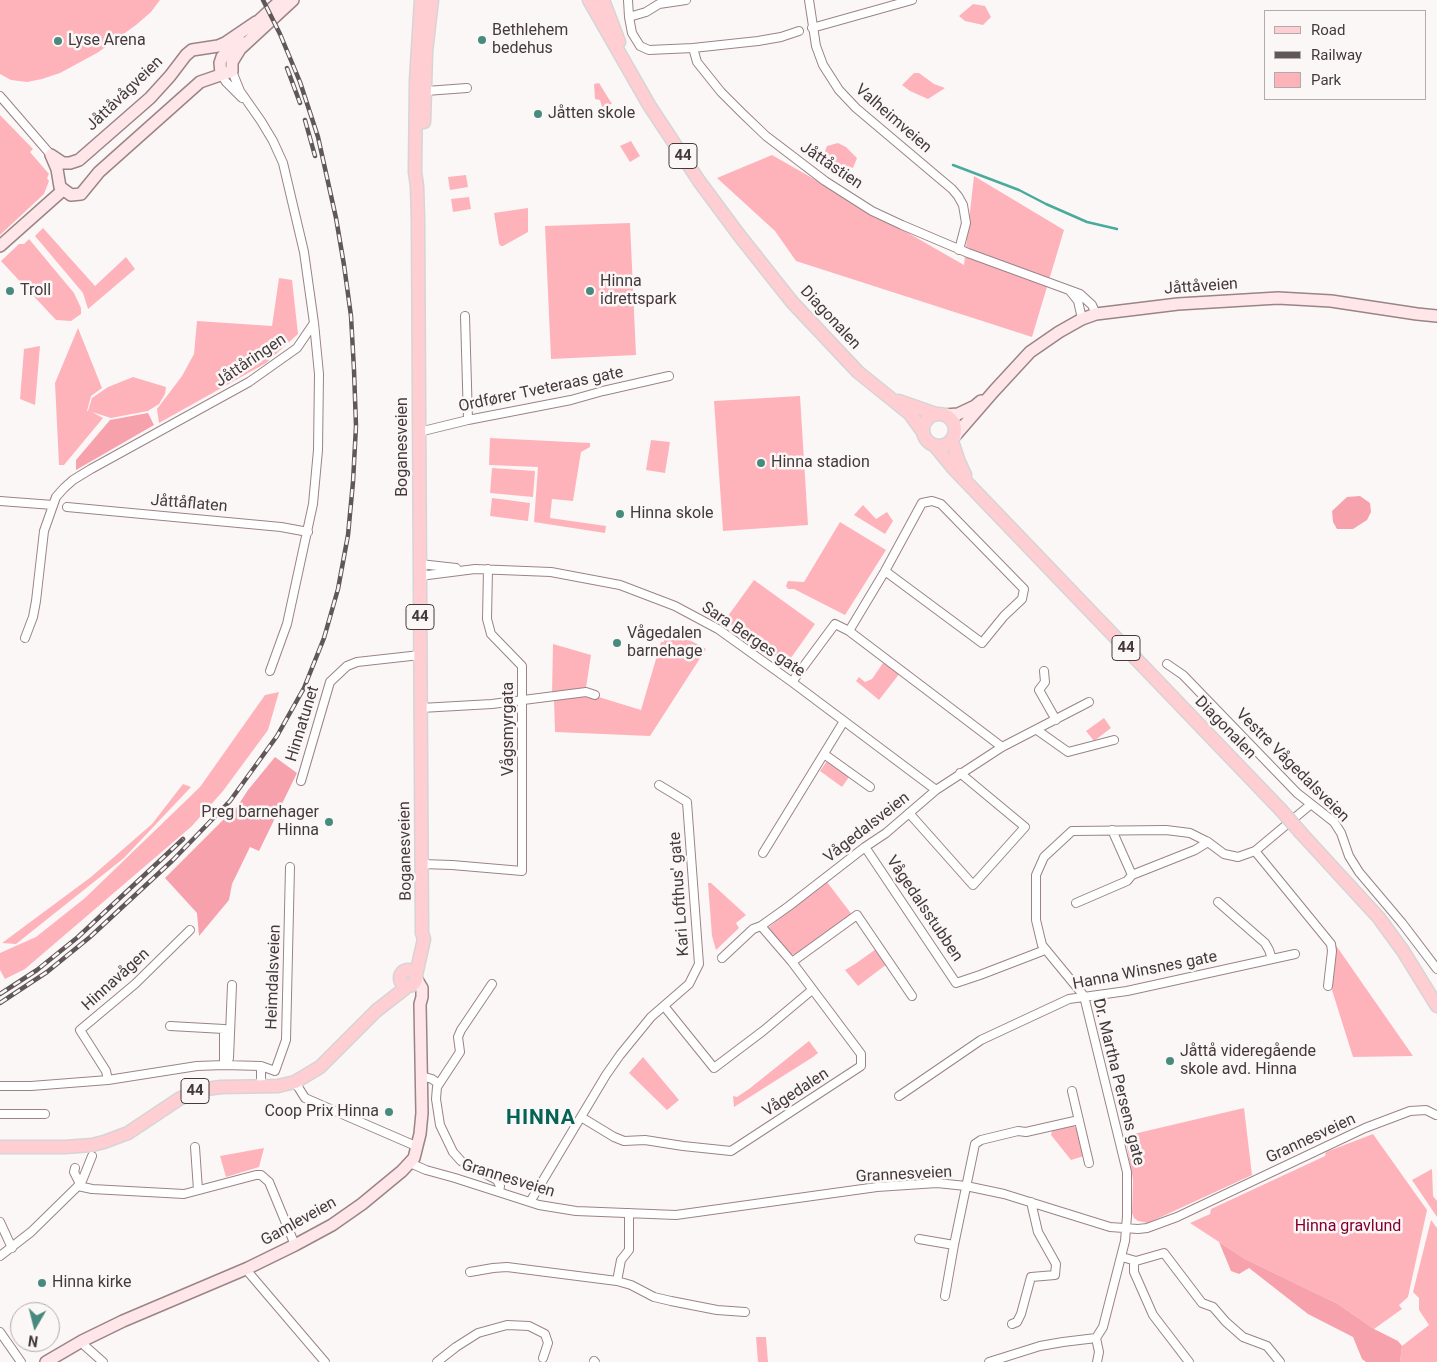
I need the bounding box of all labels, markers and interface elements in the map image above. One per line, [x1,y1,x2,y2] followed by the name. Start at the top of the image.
[1264,10,1427,100] legend
[492,21,568,59] place label: Bethlehem bedehus
[1311,21,1345,39] text: Road
[68,31,146,51] place label: Lyse Arena
[476,34,488,46] marker: Bethlehem bedehus
[52,35,64,47] marker: Lyse Arena
[1311,46,1362,64] text: Railway
[83,53,167,135] street label: Jåttåvågveien
[1311,71,1341,89] text: Park
[851,81,935,157] street label: Valheimveien
[548,104,635,124] place label: Jåtten skole
[532,108,544,120] marker: Jåtten skole
[796,138,866,194] street label: Jåttåstien
[669,144,697,168] road number: 44
[600,272,677,310] place label: Hinna idrettspark
[1163,275,1239,299] street label: Jåttåveien
[20,281,51,301] place label: Troll
[796,282,864,354] street label: Diagonalen
[4,285,16,297] marker: Troll
[584,285,596,297] marker: Hinna idrettspark
[212,330,290,392] street label: Jåttåringen
[457,363,625,417] street label: Ordfører Tveteraas gate
[393,397,413,497] street label: Boganesveien
[771,453,870,473] place label: Hinna stadion
[755,457,767,469] marker: Hinna stadion
[150,491,228,517] street label: Jåttåflaten
[630,504,714,524] place label: Hinna skole
[614,508,626,520] marker: Hinna skole
[698,598,808,682] street label: Sara Berges gate
[406,604,434,630] road number: 44
[627,624,702,662] place label: Vågedalen barnehage
[1112,636,1140,660] road number: 44
[611,637,623,649] marker: Vågedalen barnehage
[499,682,519,776] street label: Vågsmyrgata
[282,684,324,764] street label: Hinnatunet
[1190,693,1260,763] street label: Diagonalen
[1231,705,1353,827] street label: Vestre Vågedalsveien
[820,789,914,867] street label: Vågedalsveien
[396,801,416,901] street label: Boganesveien
[201,803,319,841] place label: Preg barnehager Hinna
[323,816,335,828] marker: Preg barnehager Hinna
[666,831,694,957] street label: Kari Lofthus' gate
[882,852,966,966] street label: Vågedalsstubben
[263,924,285,1030] street label: Heimdalsveien
[78,945,154,1015] street label: Hinnavågen
[1071,948,1219,994] street label: Hanna Winsnes gate
[1088,996,1148,1168] street label: Dr. Martha Persens gate
[1180,1042,1316,1080] place label: Jåttå videregående skole avd. Hinna
[1164,1055,1176,1067] marker: Jåttå videregående skole avd. Hinna
[759,1065,833,1121] street label: Vågedalen
[181,1078,209,1104] road number: 44
[264,1102,379,1122] place label: Coop Prix Hinna
[383,1106,395,1118] marker: Coop Prix Hinna
[505,1106,577,1132] district label: HINNA
[1263,1110,1359,1168] street label: Grannesveien
[459,1156,557,1202] street label: Grannesveien
[855,1163,953,1187] street label: Grannesveien
[258,1193,340,1251] street label: Gamleveien
[1295,1217,1401,1237] park label: Hinna gravlund
[52,1273,132,1293] place label: Hinna kirke
[36,1277,48,1289] marker: Hinna kirke
[10,1302,60,1352] north arrow
[27,1332,39,1349] text: N

